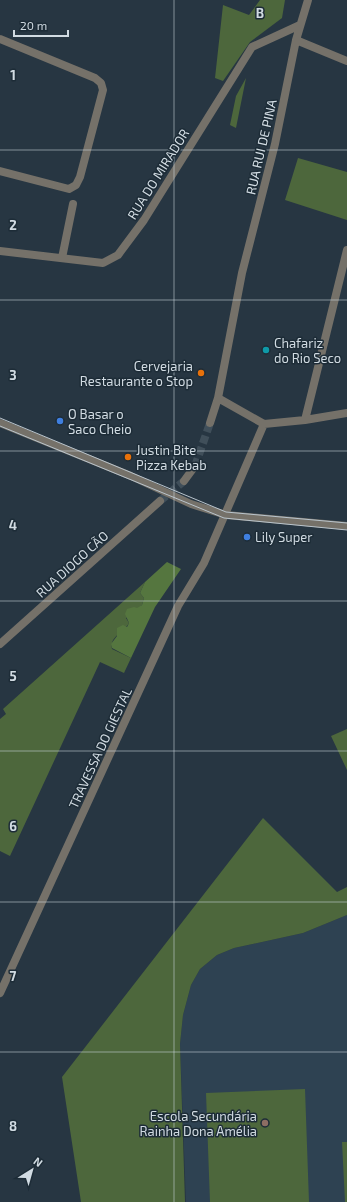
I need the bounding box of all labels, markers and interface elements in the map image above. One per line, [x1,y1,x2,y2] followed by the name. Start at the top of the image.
[256,5,264,21] text: B
[14,12,68,38] scale bar
[20,18,47,32] text: 20 m
[10,67,16,83] text: 1
[242,98,280,196] street label: RUA RUI DE PINA
[124,126,192,222] street label: RUA DO MIRADOR
[9,217,17,233] text: 2
[274,335,341,366] place label: Chafariz do Rio Seco
[261,345,271,355] marker: Chafariz do Rio Seco
[80,358,193,389] place label: Cervejaria Restaurante o Stop
[9,367,17,383] text: 3
[196,368,206,378] marker: Cervejaria Restaurante o Stop
[68,406,132,437] place label: O Basar o Saco Cheio
[55,416,65,426] marker: O Basar o Saco Cheio
[136,442,207,473] place label: Justin Bite Pizza Kebab
[123,452,133,462] marker: Justin Bite Pizza Kebab
[9,517,17,533] text: 4
[32,527,112,601] street label: RUA DIOGO CÃO
[255,529,312,545] place label: Lily Super
[242,532,252,542] marker: Lily Super
[9,668,17,684] text: 5
[65,685,135,811] street label: TRAVESSA DO GIESTAL
[9,818,17,834] text: 6
[10,968,17,984] text: 7
[139,1108,257,1139] place label: Escola Secundária Rainha Dona Amélia
[9,1118,17,1134] text: 8
[260,1118,270,1128] marker: Escola Secundária Rainha Dona Amélia
[12,1150,52,1190] north arrow
[31,1154,45,1169] text: N

